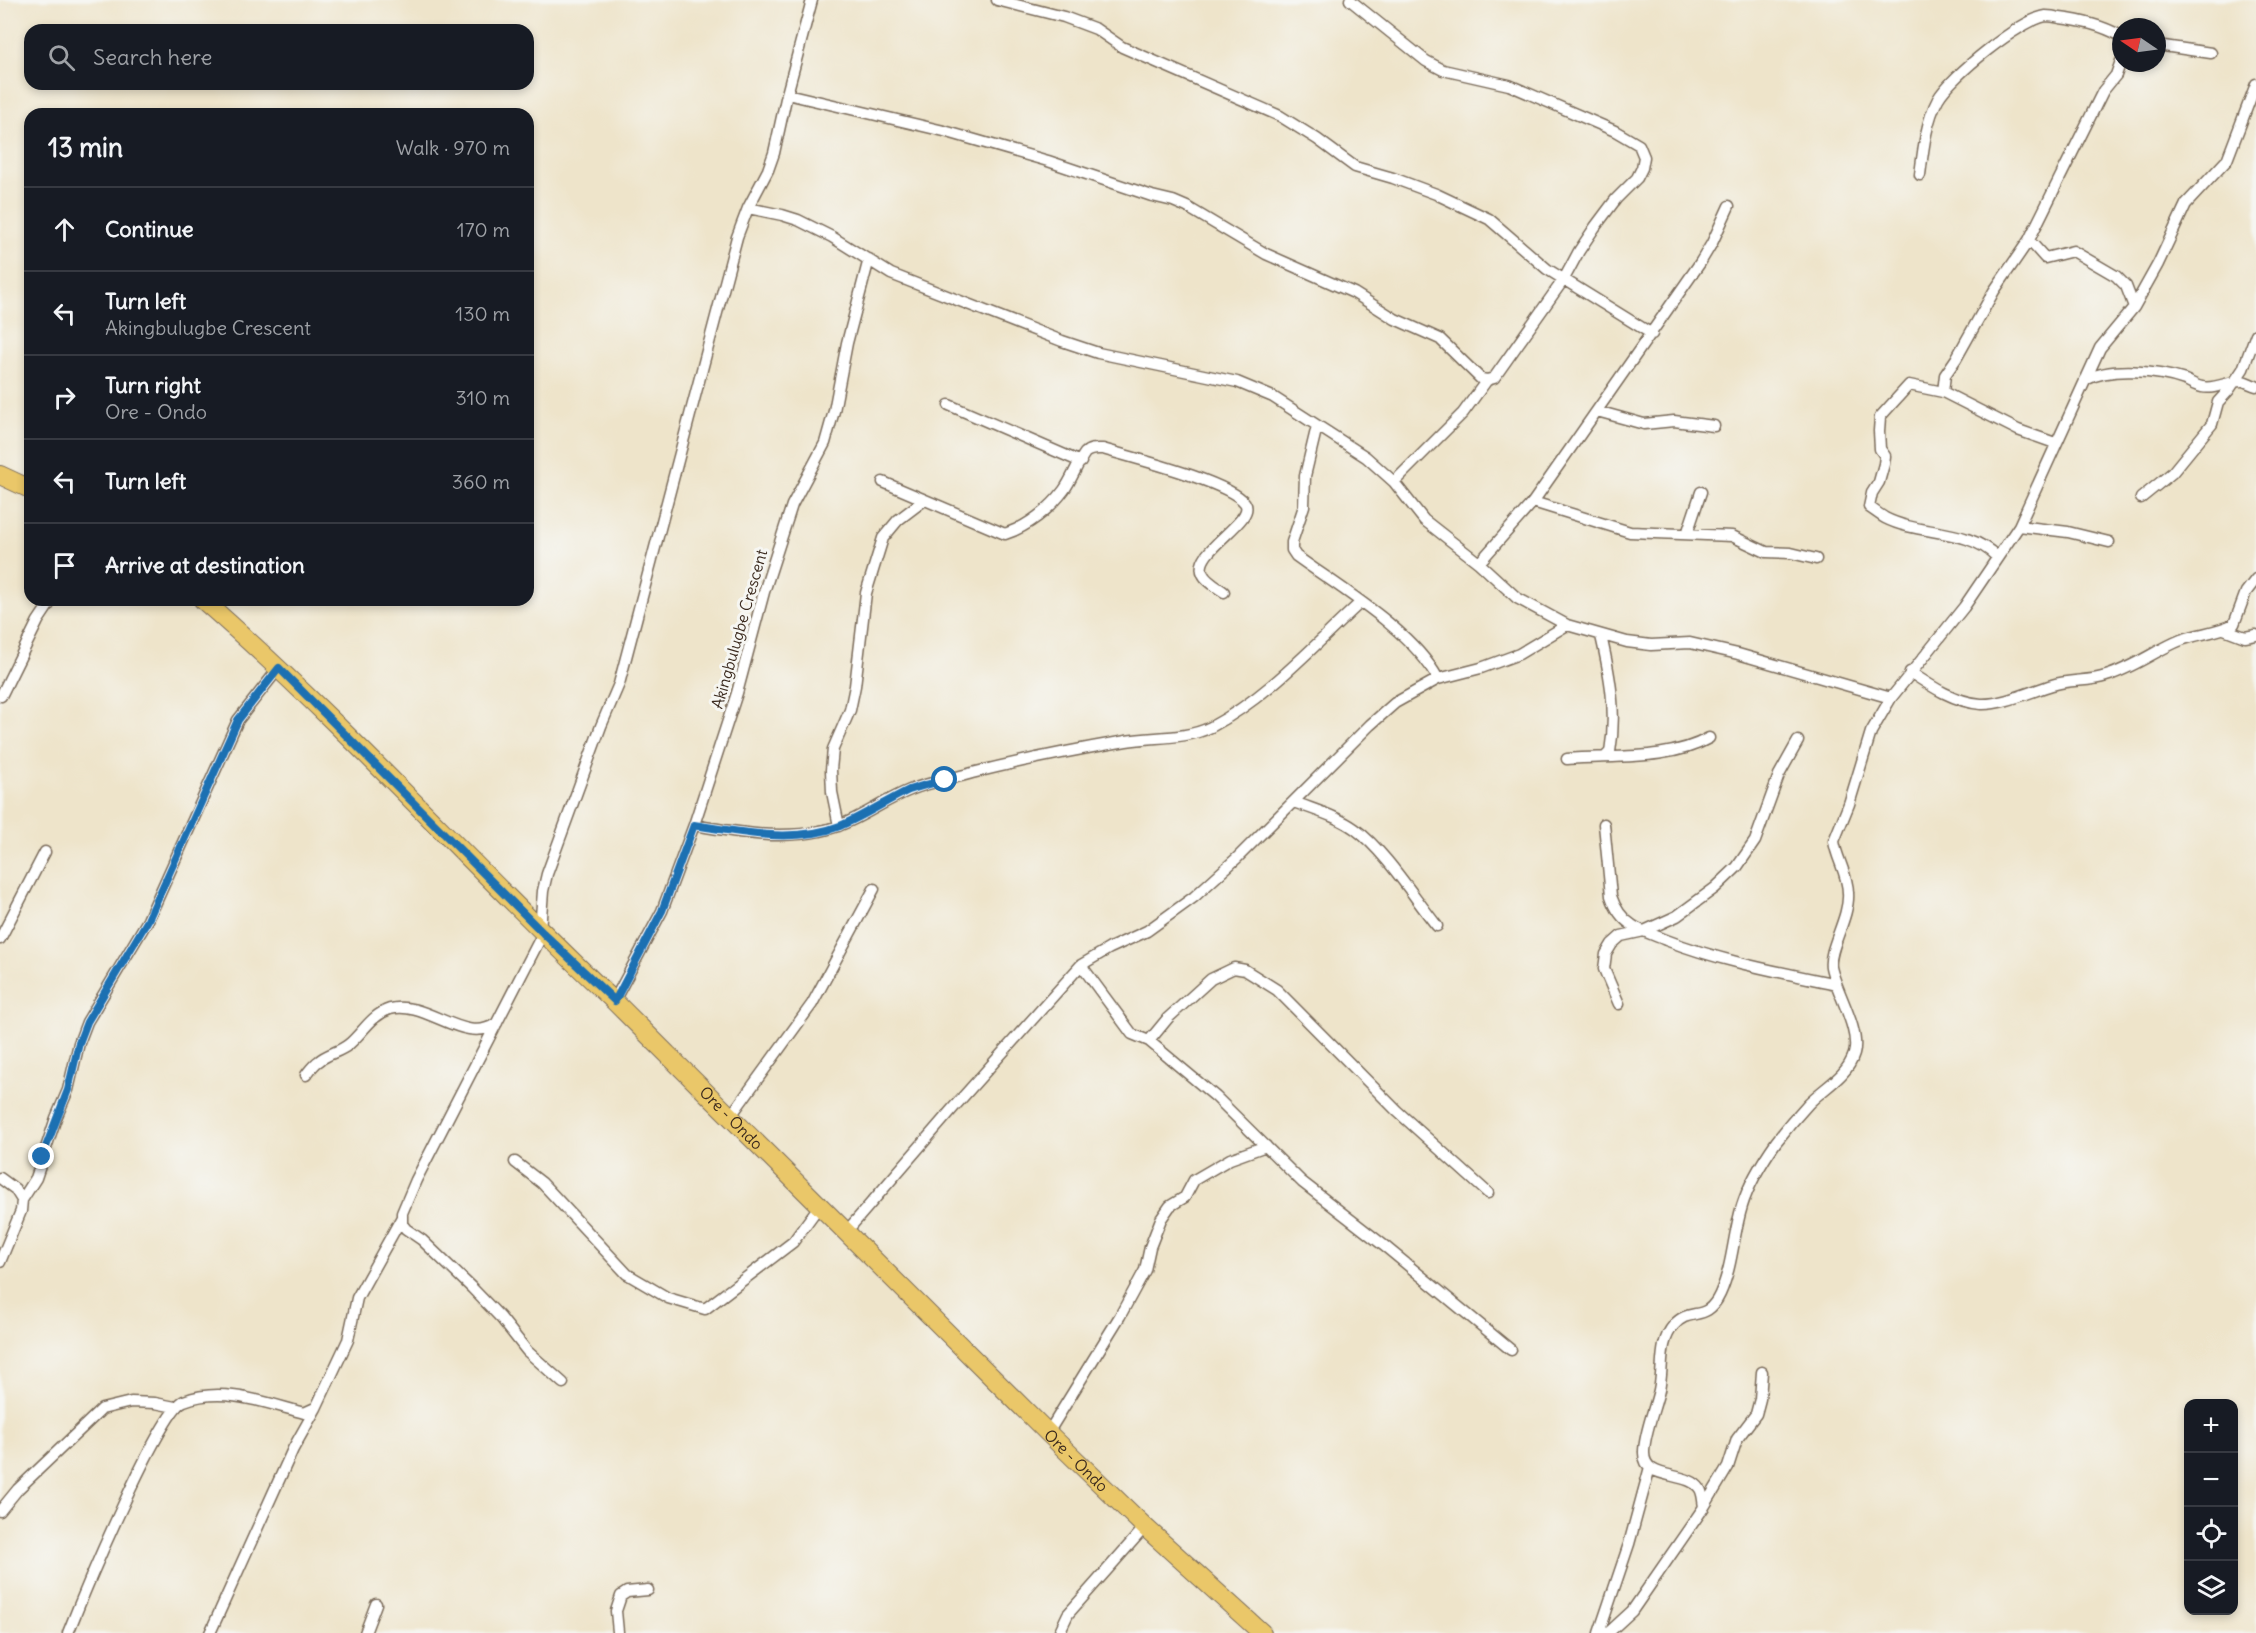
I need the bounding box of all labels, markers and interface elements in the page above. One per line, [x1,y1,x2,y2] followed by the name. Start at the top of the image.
[2112,18,2166,72] north arrow
[24,24,534,90] search box
[45,41,78,74] icon: search
[93,43,212,71] text: Search here
[48,131,123,164] text: 13 min
[396,135,510,160] text: Walk · 970 m
[48,213,81,246] icon: ahead
[105,215,194,243] text: Continue
[457,217,510,242] text: 170 m
[105,287,186,315] text: Turn left
[48,297,81,330] icon: left
[455,301,510,326] text: 130 m
[105,315,311,340] text: Akingbulugbe Crescent
[105,371,201,399] text: Turn right
[48,381,81,414] icon: right
[455,385,510,410] text: 310 m
[105,399,207,424] text: Ore - Ondo
[48,465,81,498] icon: left
[105,467,186,495] text: Turn left
[452,469,510,494] text: 360 m
[707,546,771,711] street label: Akingbulugbe Crescent
[48,549,81,582] icon: arrive
[105,551,305,579] text: Arrive at destination
[931,766,957,792] route start
[695,1082,767,1154] street label: Ore - Ondo
[28,1143,54,1169] route end
[2184,1399,2238,1615] map controls
[2184,1399,2238,1453] button: +
[1040,1425,1113,1496] street label: Ore - Ondo
[2184,1453,2238,1507] button: −
[2184,1507,2238,1561] button: locate
[2184,1561,2238,1615] button: layers

